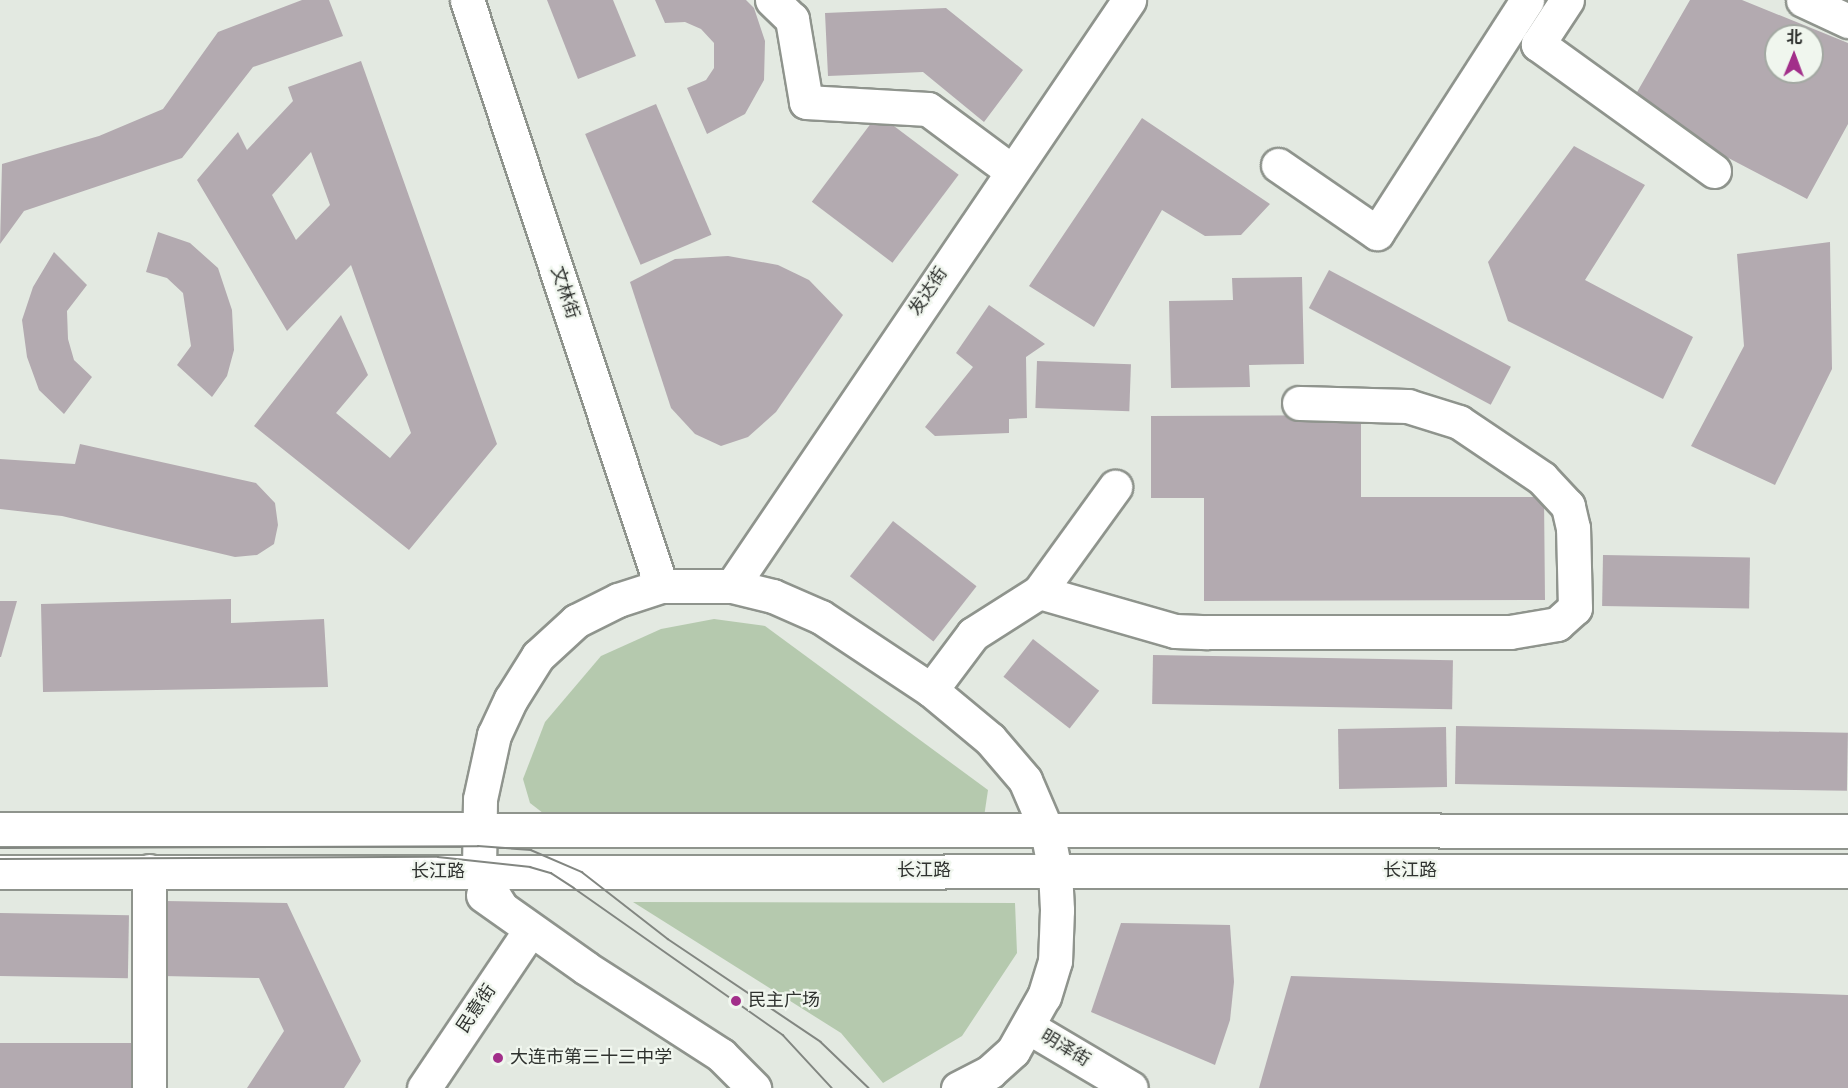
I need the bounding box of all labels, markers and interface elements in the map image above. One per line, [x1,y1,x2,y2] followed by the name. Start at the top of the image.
[1764,24,1824,84] north arrow
[1786,27,1802,49] text: 北
[545,264,583,322] street label: 文林街
[905,264,953,320] street label: 发达街
[897,860,951,882] street label: 长江路
[1383,860,1437,882] street label: 长江路
[411,861,465,883] street label: 长江路
[453,981,501,1037] street label: 民意街
[748,990,820,1012] place label: 民主广场
[729,994,743,1008] marker: 民主广场
[1036,1026,1094,1072] street label: 明泽街
[510,1047,672,1069] place label: 大连市第三十三中学
[491,1051,505,1065] marker: 大连市第三十三中学

